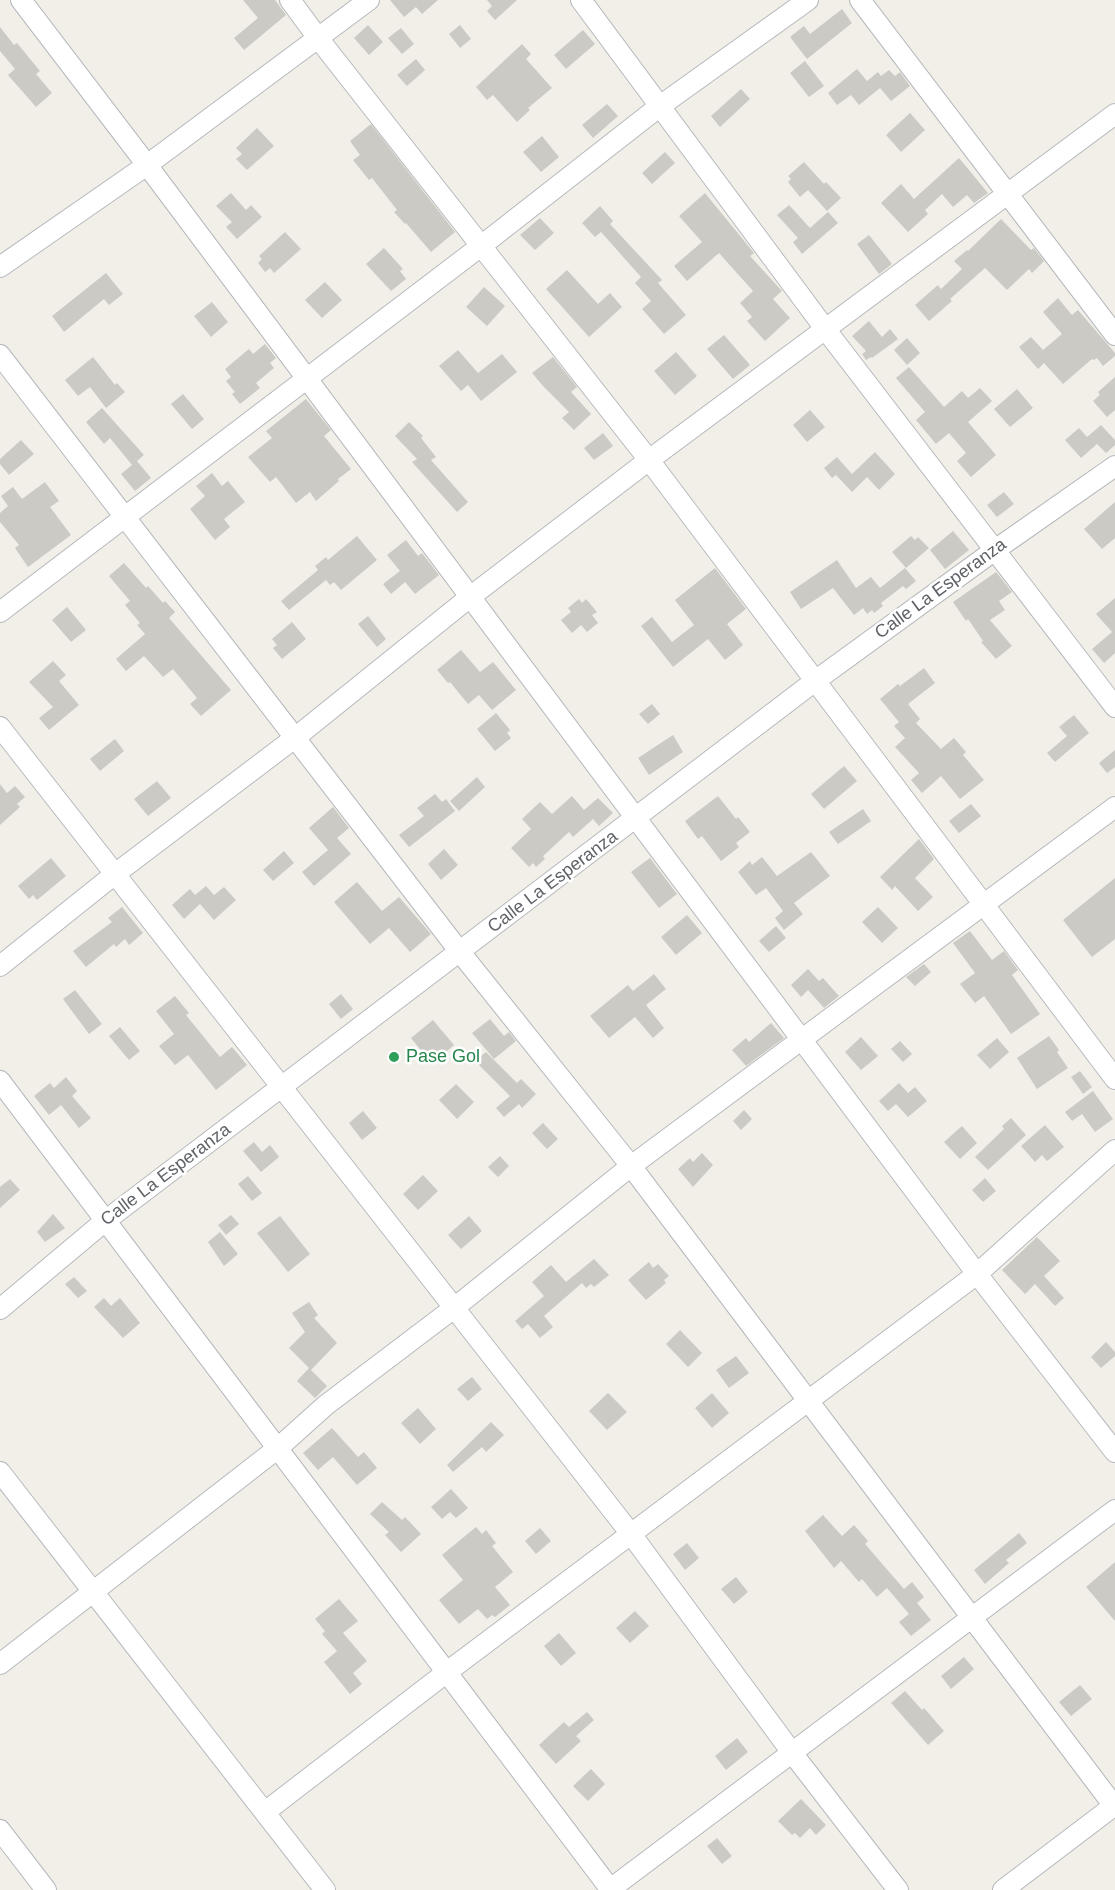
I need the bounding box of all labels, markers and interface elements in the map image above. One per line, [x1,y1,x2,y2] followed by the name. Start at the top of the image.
[871,534,1011,644] street label: Calle La Esperanza
[484,826,622,938] street label: Calle La Esperanza
[406,1046,480,1068] place label: Pase Gol
[387,1050,401,1064] marker: Pase Gol
[97,1119,235,1231] street label: Calle La Esperanza

